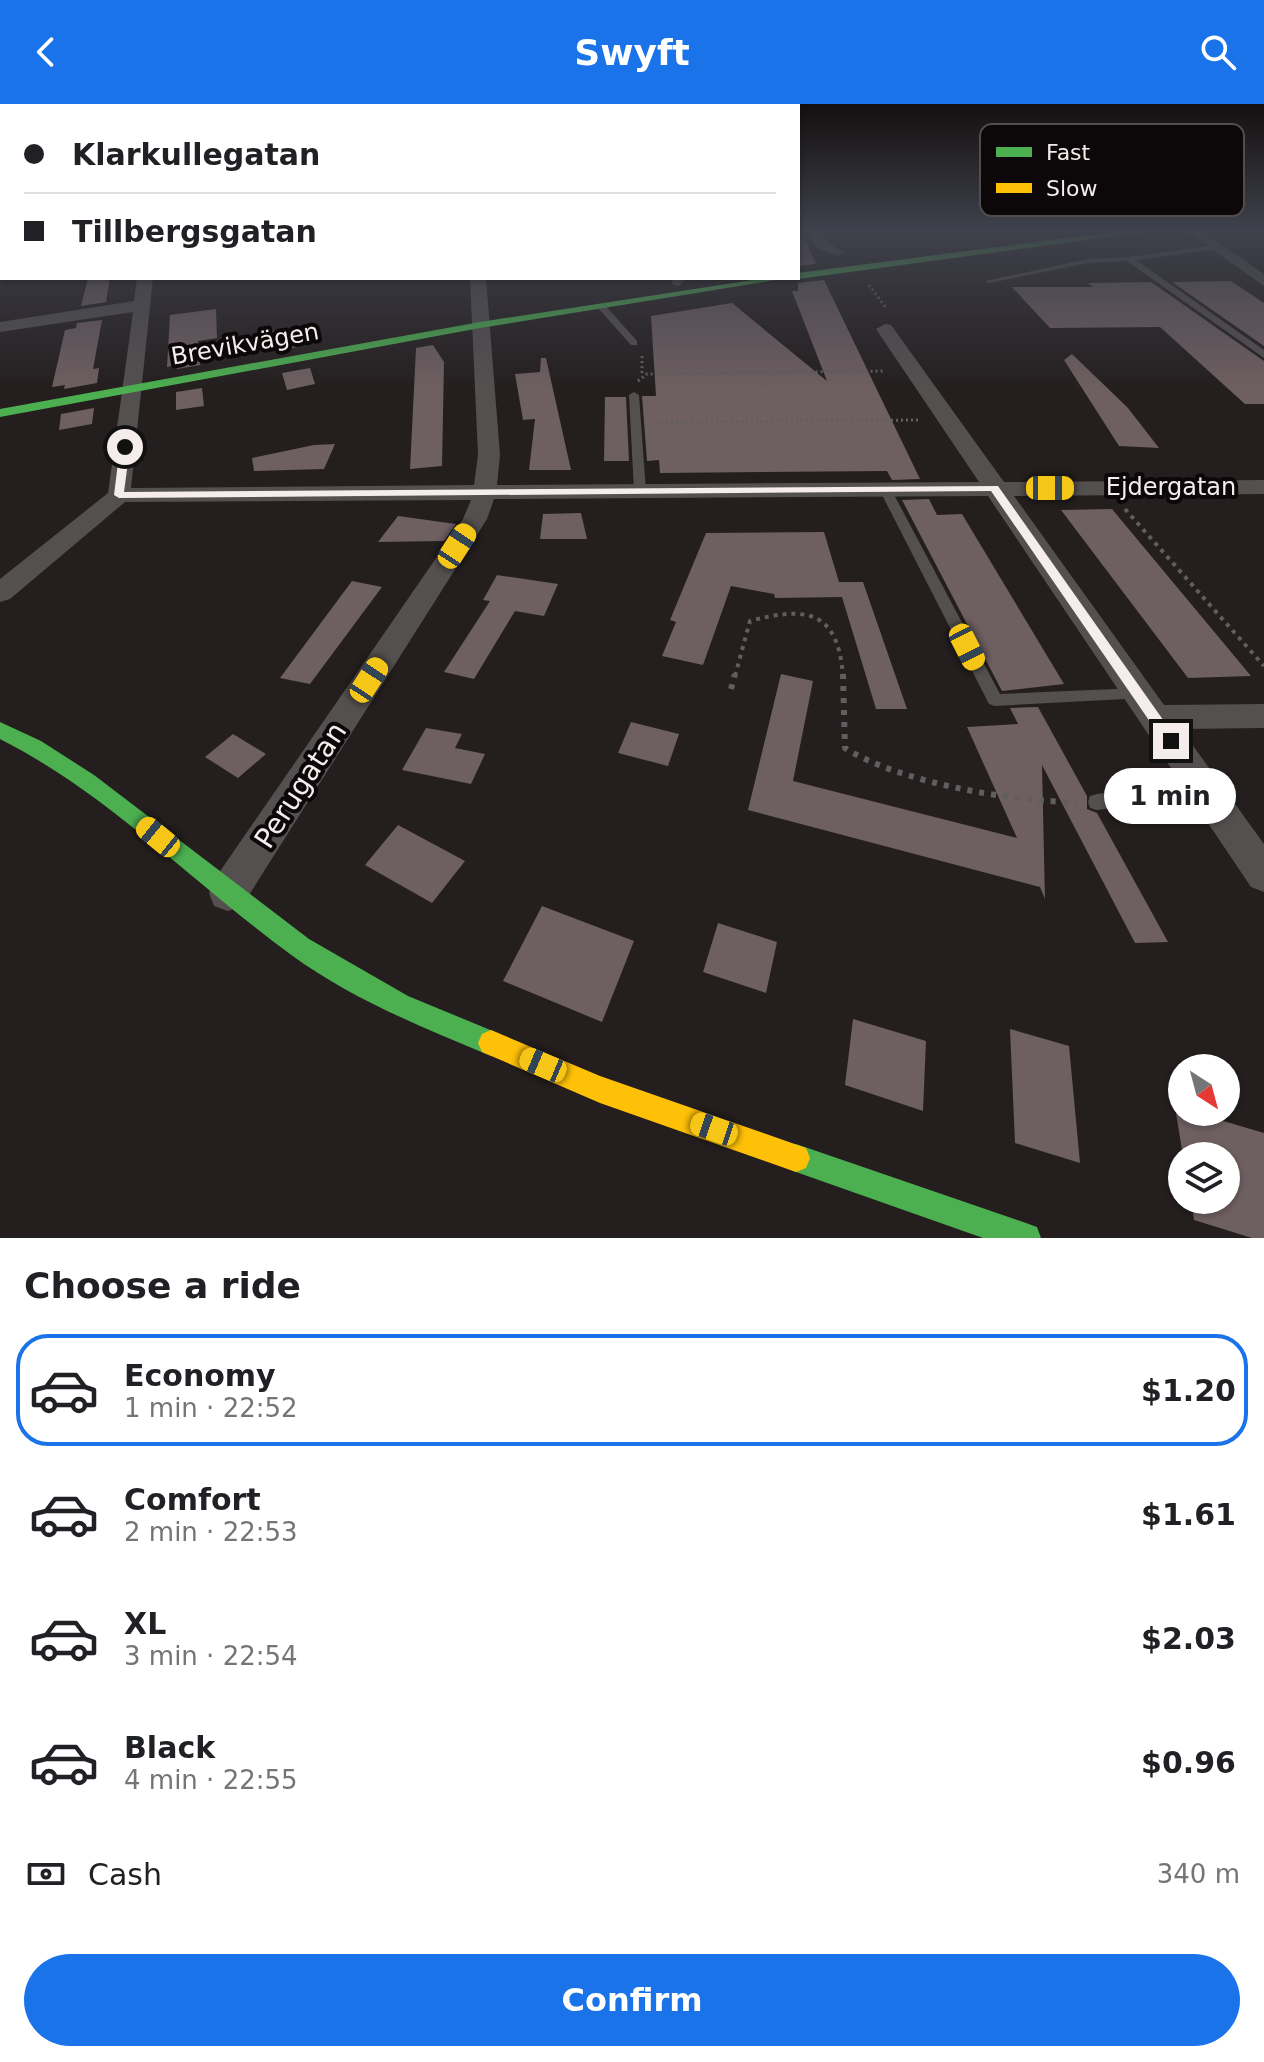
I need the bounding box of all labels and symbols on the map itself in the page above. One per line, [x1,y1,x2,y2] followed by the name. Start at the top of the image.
[980,124,1244,216] legend
[1046,140,1091,165] text: Fast
[1046,176,1098,201] text: Slow
[169,317,321,371] street label: Brevikvägen
[107,429,143,465] route start
[1106,473,1236,501] street label: Ejdergatan
[1026,476,1074,500] car
[434,519,480,573] car
[945,620,989,674] car
[346,653,392,707] car
[248,716,353,854] street label: Perugatan
[1153,723,1189,759] route end
[1105,769,1237,825] callout: 1 min
[132,813,184,861] car
[516,1045,570,1085] car
[1168,1054,1240,1126] north arrow
[687,1110,741,1148] car

